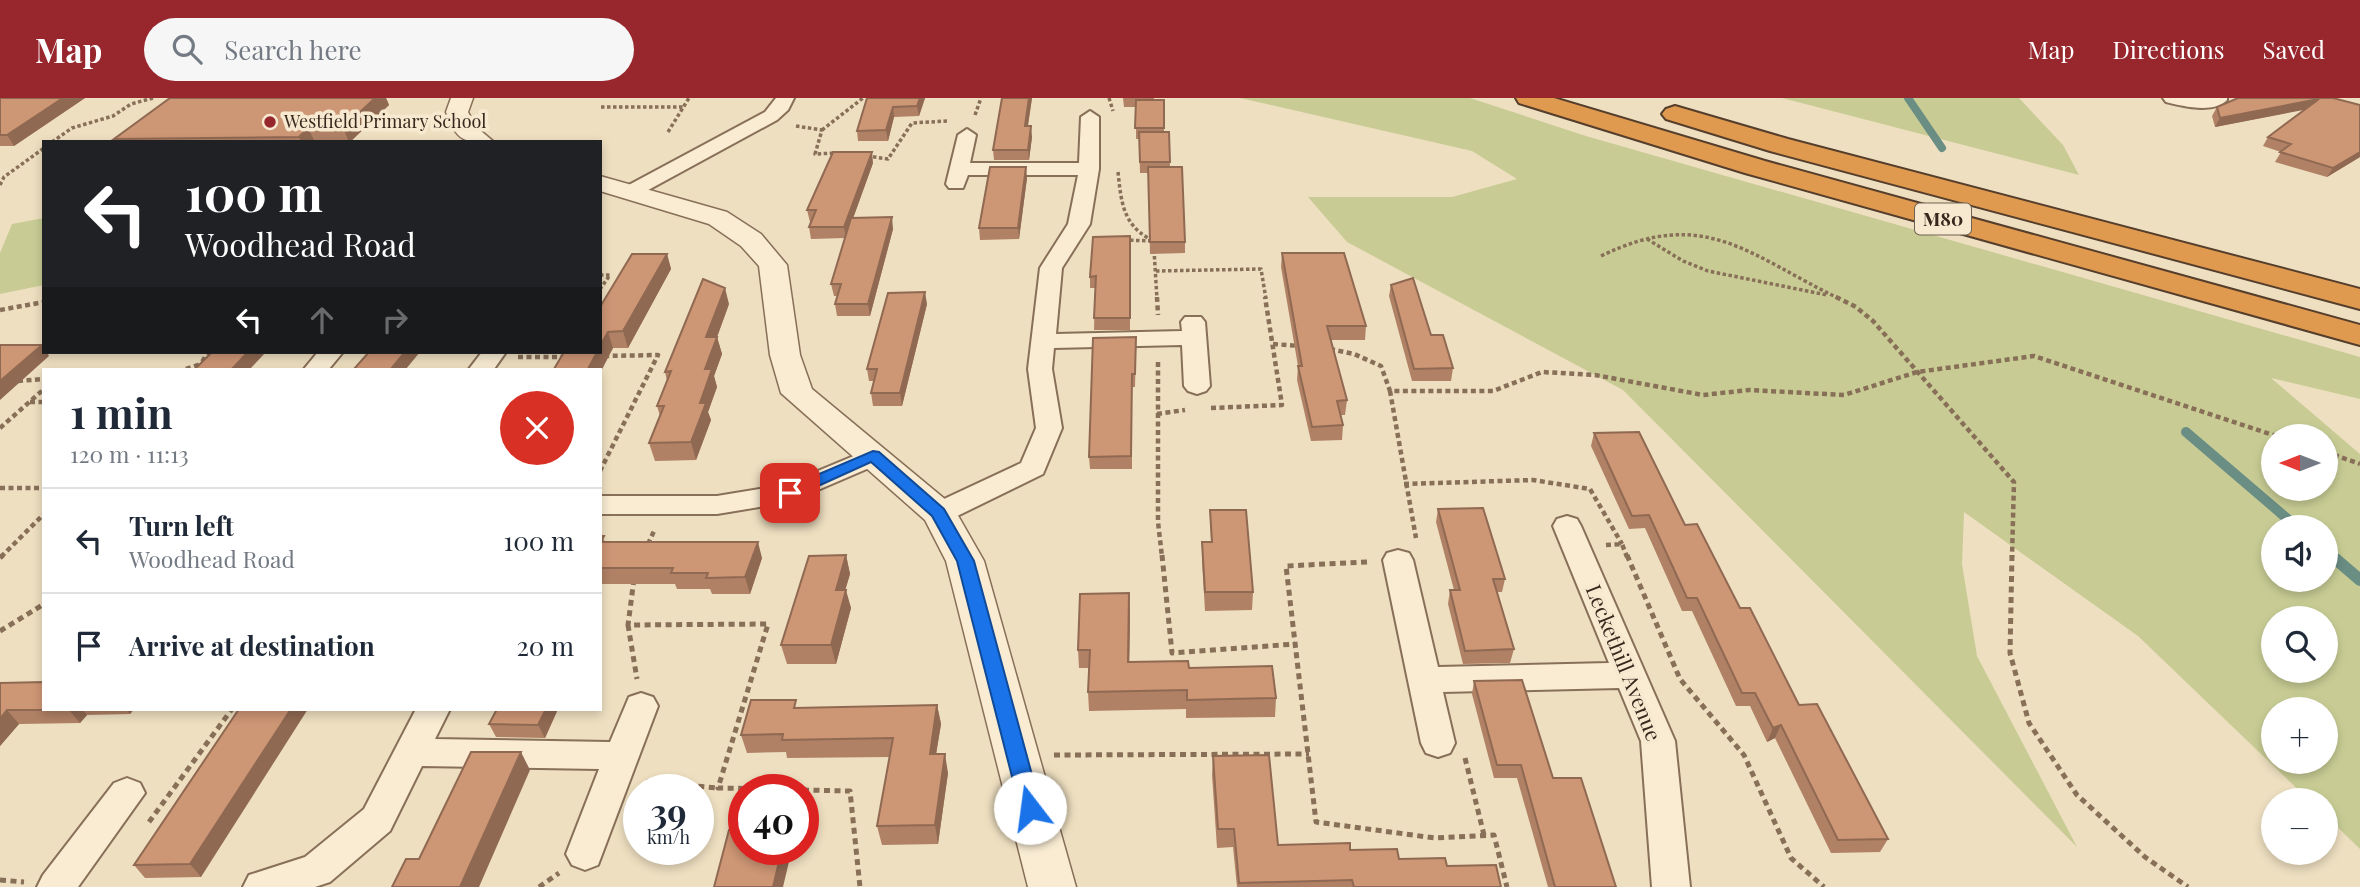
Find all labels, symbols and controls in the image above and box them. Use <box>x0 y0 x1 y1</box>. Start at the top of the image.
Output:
search box <box>144 18 634 81</box>
text: Map <box>35 27 102 71</box>
icon: search <box>168 30 206 68</box>
text: Search here <box>224 32 362 67</box>
text: Map <box>2028 33 2074 65</box>
text: Directions <box>2112 33 2225 65</box>
text: Saved <box>2263 33 2325 65</box>
place label: Westfield Primary School <box>283 109 486 133</box>
marker: Westfield Primary School <box>262 114 278 130</box>
text: 100 m <box>185 159 323 224</box>
icon: left <box>70 168 161 259</box>
road number: M80 <box>1915 203 1971 234</box>
text: Woodhead Road <box>185 222 416 265</box>
icon: left <box>230 301 268 339</box>
icon: ahead <box>303 301 341 339</box>
icon: right <box>376 301 414 339</box>
text: 1 min <box>70 384 173 440</box>
button: close <box>500 391 574 465</box>
north arrow <box>2261 424 2338 500</box>
map controls <box>2261 424 2338 865</box>
text: 120 m · 11:13 <box>70 438 189 469</box>
pin <box>760 463 820 523</box>
icon: arrive <box>771 474 809 512</box>
text: Turn left <box>129 508 234 543</box>
button: sound <box>2261 515 2338 592</box>
icon: left <box>70 522 108 560</box>
text: 100 m <box>504 523 574 558</box>
text: Woodhead Road <box>129 543 295 574</box>
street label: Leckethill Avenue <box>1581 580 1669 745</box>
button: search <box>2261 606 2338 683</box>
icon: arrive <box>70 627 108 665</box>
text: Arrive at destination <box>129 628 375 663</box>
text: 20 m <box>516 628 574 663</box>
button: + <box>2261 697 2338 774</box>
position arrow <box>993 771 1067 845</box>
speed limit sign: 40 <box>728 774 819 865</box>
text: 39 <box>650 787 687 834</box>
button: − <box>2261 788 2338 865</box>
text: km/h <box>647 825 690 849</box>

